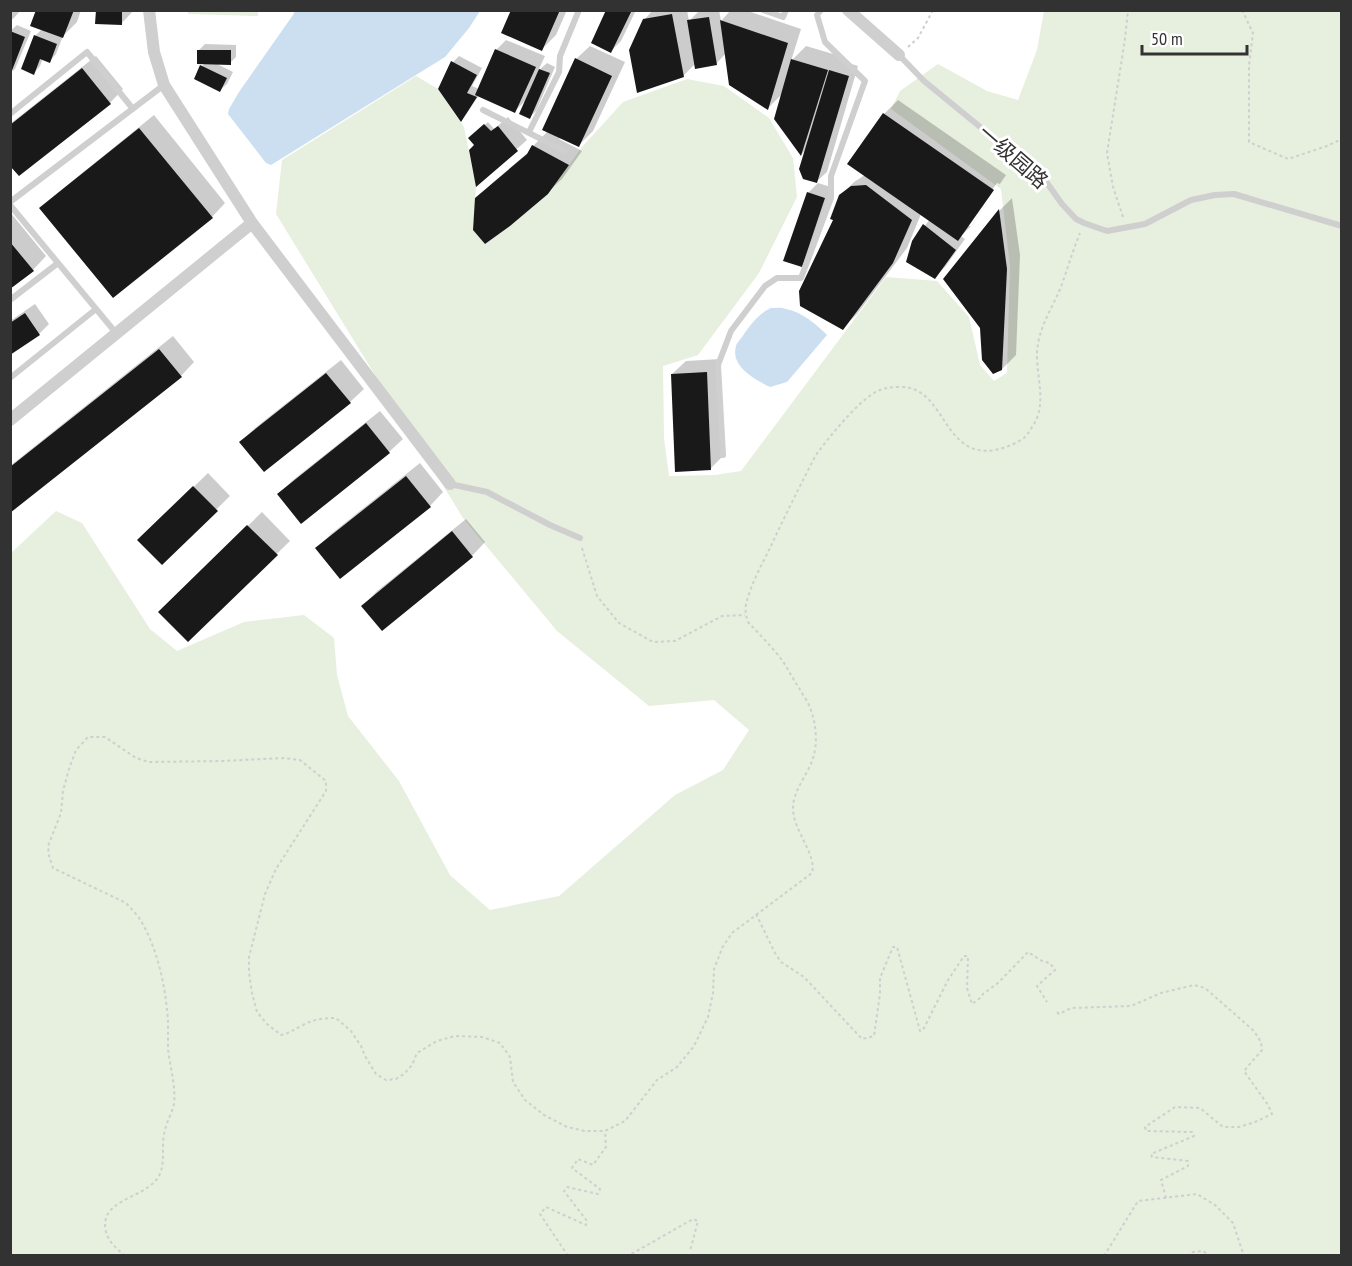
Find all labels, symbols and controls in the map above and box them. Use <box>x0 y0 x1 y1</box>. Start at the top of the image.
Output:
scale bar <box>1142 18 1247 56</box>
text: 50 m <box>1151 27 1183 50</box>
street label: 一级园路 <box>973 119 1054 194</box>

